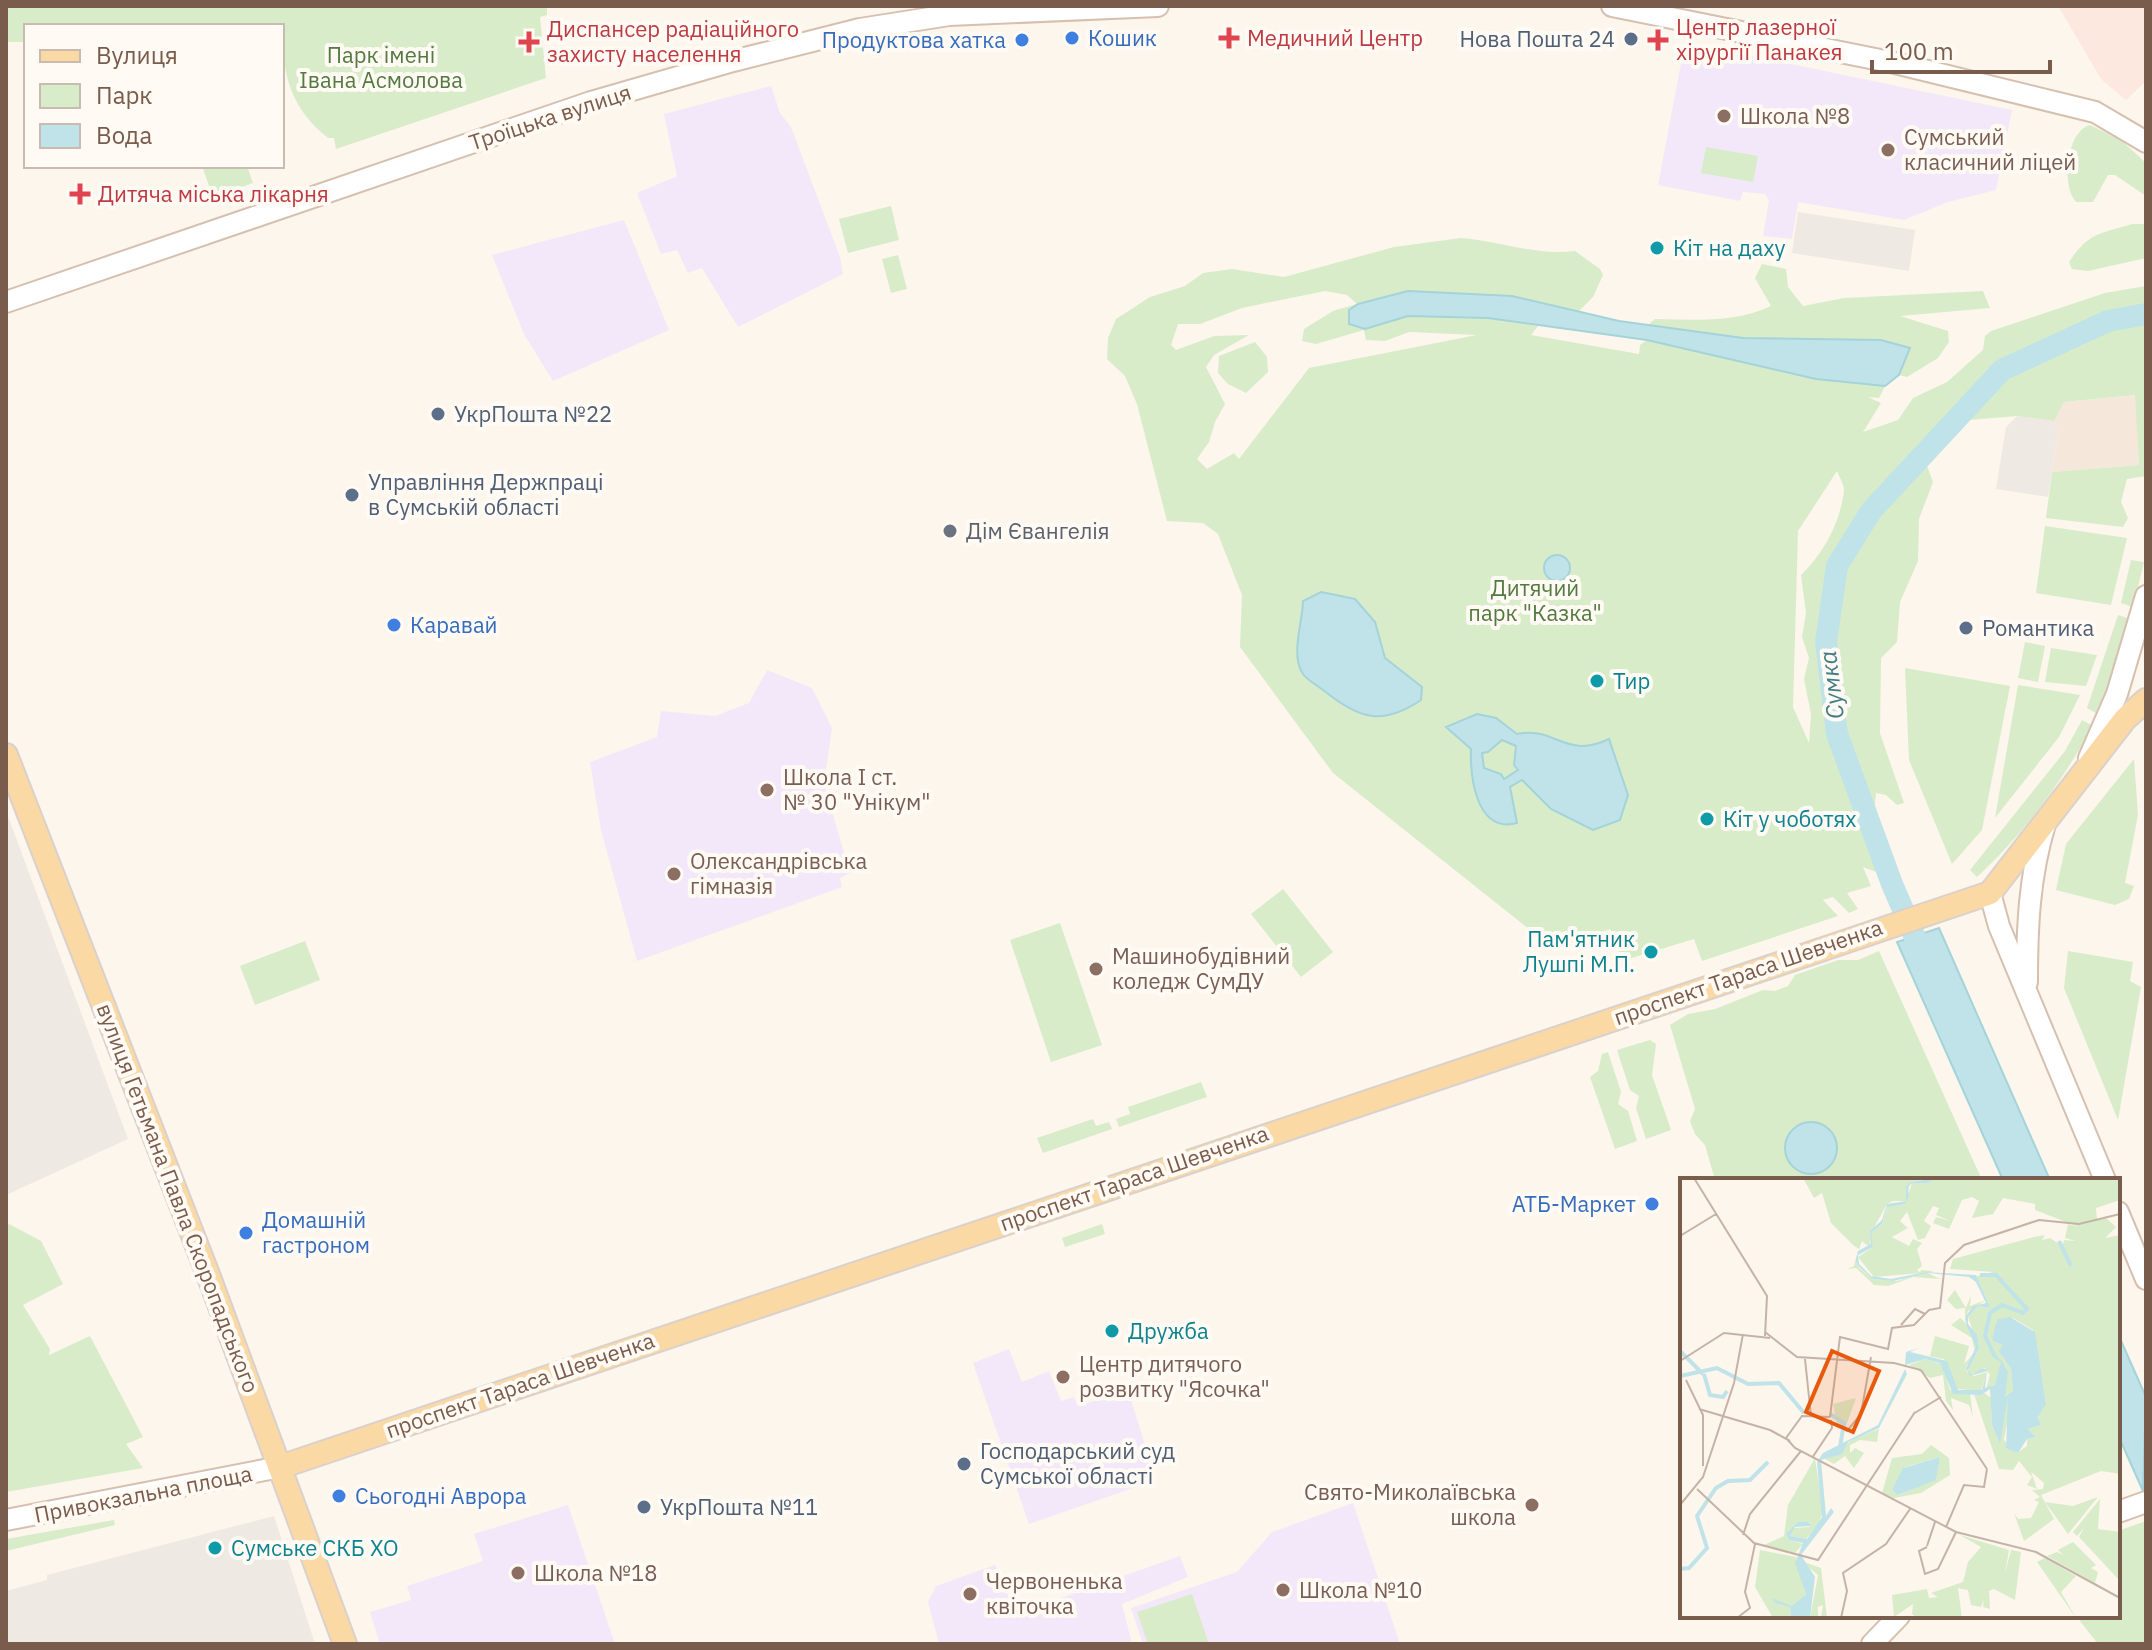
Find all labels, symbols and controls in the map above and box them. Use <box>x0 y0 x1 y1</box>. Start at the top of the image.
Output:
place label: Центр лазерної хірургії Панакея <box>1676 12 1842 66</box>
place label: Диспансер радіаційного захисту населення <box>547 14 799 68</box>
place label: Кошик <box>1088 23 1157 52</box>
place label: Медичний Центр <box>1247 23 1423 52</box>
legend <box>24 24 284 168</box>
place label: Нова Пошта 24 <box>1459 24 1615 53</box>
scale bar <box>1872 24 2050 74</box>
place label: Продуктова хатка <box>822 25 1006 54</box>
marker: Медичний Центр <box>1218 27 1240 49</box>
marker: Кошик <box>1063 29 1081 47</box>
marker: Центр лазерної хірургії Панакея <box>1647 29 1669 51</box>
marker: Нова Пошта 24 <box>1622 30 1640 48</box>
marker: Диспансер радіаційного захисту населення <box>518 31 540 53</box>
marker: Продуктова хатка <box>1013 31 1031 49</box>
text: 100 m <box>1884 35 1954 67</box>
text: Вулиця <box>96 39 178 71</box>
park label: Парк імені Івана Асмолова <box>299 40 463 94</box>
street label: Троїцька вулиця <box>465 77 635 156</box>
text: Парк <box>96 79 153 111</box>
place label: Школа №8 <box>1740 101 1850 130</box>
marker: Школа №8 <box>1715 107 1733 125</box>
text: Вода <box>96 119 152 151</box>
place label: Сумський класичний ліцей <box>1904 122 2076 176</box>
marker: Сумський класичний ліцей <box>1879 141 1897 159</box>
place label: Дитяча міська лікарня <box>98 179 329 208</box>
marker: Дитяча міська лікарня <box>69 183 91 205</box>
place label: Кіт на даху <box>1673 233 1785 262</box>
marker: Кіт на даху <box>1648 239 1666 257</box>
place label: УкрПошта №22 <box>454 399 612 428</box>
marker: УкрПошта №22 <box>429 405 447 423</box>
place label: Управління Держпраці в Сумській області <box>368 467 604 521</box>
marker: Управління Держпраці в Сумській області <box>343 486 361 504</box>
place label: Дім Євангелія <box>966 516 1110 545</box>
marker: Дім Євангелія <box>941 522 959 540</box>
park label: Дитячий парк "Казка" <box>1468 573 1602 627</box>
place label: Каравай <box>410 610 498 639</box>
place label: Романтика <box>1982 613 2094 642</box>
marker: Каравай <box>385 616 403 634</box>
marker: Романтика <box>1957 619 1975 637</box>
water label: Сумка <box>1811 649 1851 721</box>
place label: Тир <box>1613 666 1650 695</box>
marker: Тир <box>1588 672 1606 690</box>
place label: Школа І ст. № 30 "Унікум" <box>783 762 931 816</box>
marker: Школа І ст. № 30 "Унікум" <box>758 781 776 799</box>
place label: Кіт у чоботях <box>1723 804 1856 833</box>
marker: Кіт у чоботях <box>1698 810 1716 828</box>
place label: Олександрівська гімназія <box>690 846 867 900</box>
marker: Олександрівська гімназія <box>665 865 683 883</box>
street label: проспект Тараса Шевченка <box>1610 912 1886 1031</box>
place label: Пам'ятник Лушпі М.П. <box>1523 924 1635 978</box>
place label: Машинобудівний коледж СумДУ <box>1112 941 1290 995</box>
marker: Пам'ятник Лушпі М.П. <box>1642 943 1660 961</box>
marker: Машинобудівний коледж СумДУ <box>1087 960 1105 978</box>
street label: вулиця Гетьмана Павла Скоропадського <box>91 999 266 1397</box>
street label: проспект Тараса Шевченка <box>996 1118 1272 1237</box>
inset map <box>1680 1178 2120 1618</box>
place label: АТБ-Маркет <box>1512 1189 1636 1218</box>
marker: АТБ-Маркет <box>1643 1195 1661 1213</box>
place label: Домашній гастроном <box>262 1205 370 1259</box>
marker: Домашній гастроном <box>237 1224 255 1242</box>
place label: Дружба <box>1128 1316 1209 1345</box>
marker: Дружба <box>1103 1322 1121 1340</box>
street label: проспект Тараса Шевченка <box>382 1325 658 1444</box>
place label: Центр дитячого розвитку "Ясочка" <box>1079 1349 1270 1403</box>
marker: Центр дитячого розвитку "Ясочка" <box>1054 1368 1072 1386</box>
place label: Господарський суд Сумської області <box>980 1436 1175 1490</box>
marker: Господарський суд Сумської області <box>955 1455 973 1473</box>
street label: Привокзальна площа <box>32 1458 255 1529</box>
place label: Свято-Миколаївська школа <box>1304 1477 1516 1531</box>
place label: Сьогодні Аврора <box>355 1481 527 1510</box>
marker: Сьогодні Аврора <box>330 1487 348 1505</box>
place label: УкрПошта №11 <box>660 1492 818 1521</box>
marker: Свято-Миколаївська школа <box>1523 1496 1541 1514</box>
marker: УкрПошта №11 <box>635 1498 653 1516</box>
place label: Сумське СКБ ХО <box>231 1533 399 1562</box>
marker: Сумське СКБ ХО <box>206 1539 224 1557</box>
place label: Школа №18 <box>534 1558 657 1587</box>
marker: Школа №18 <box>509 1564 527 1582</box>
place label: Червоненька квіточка <box>986 1566 1123 1620</box>
place label: Школа №10 <box>1299 1575 1422 1604</box>
marker: Школа №10 <box>1274 1581 1292 1599</box>
marker: Червоненька квіточка <box>961 1585 979 1603</box>

